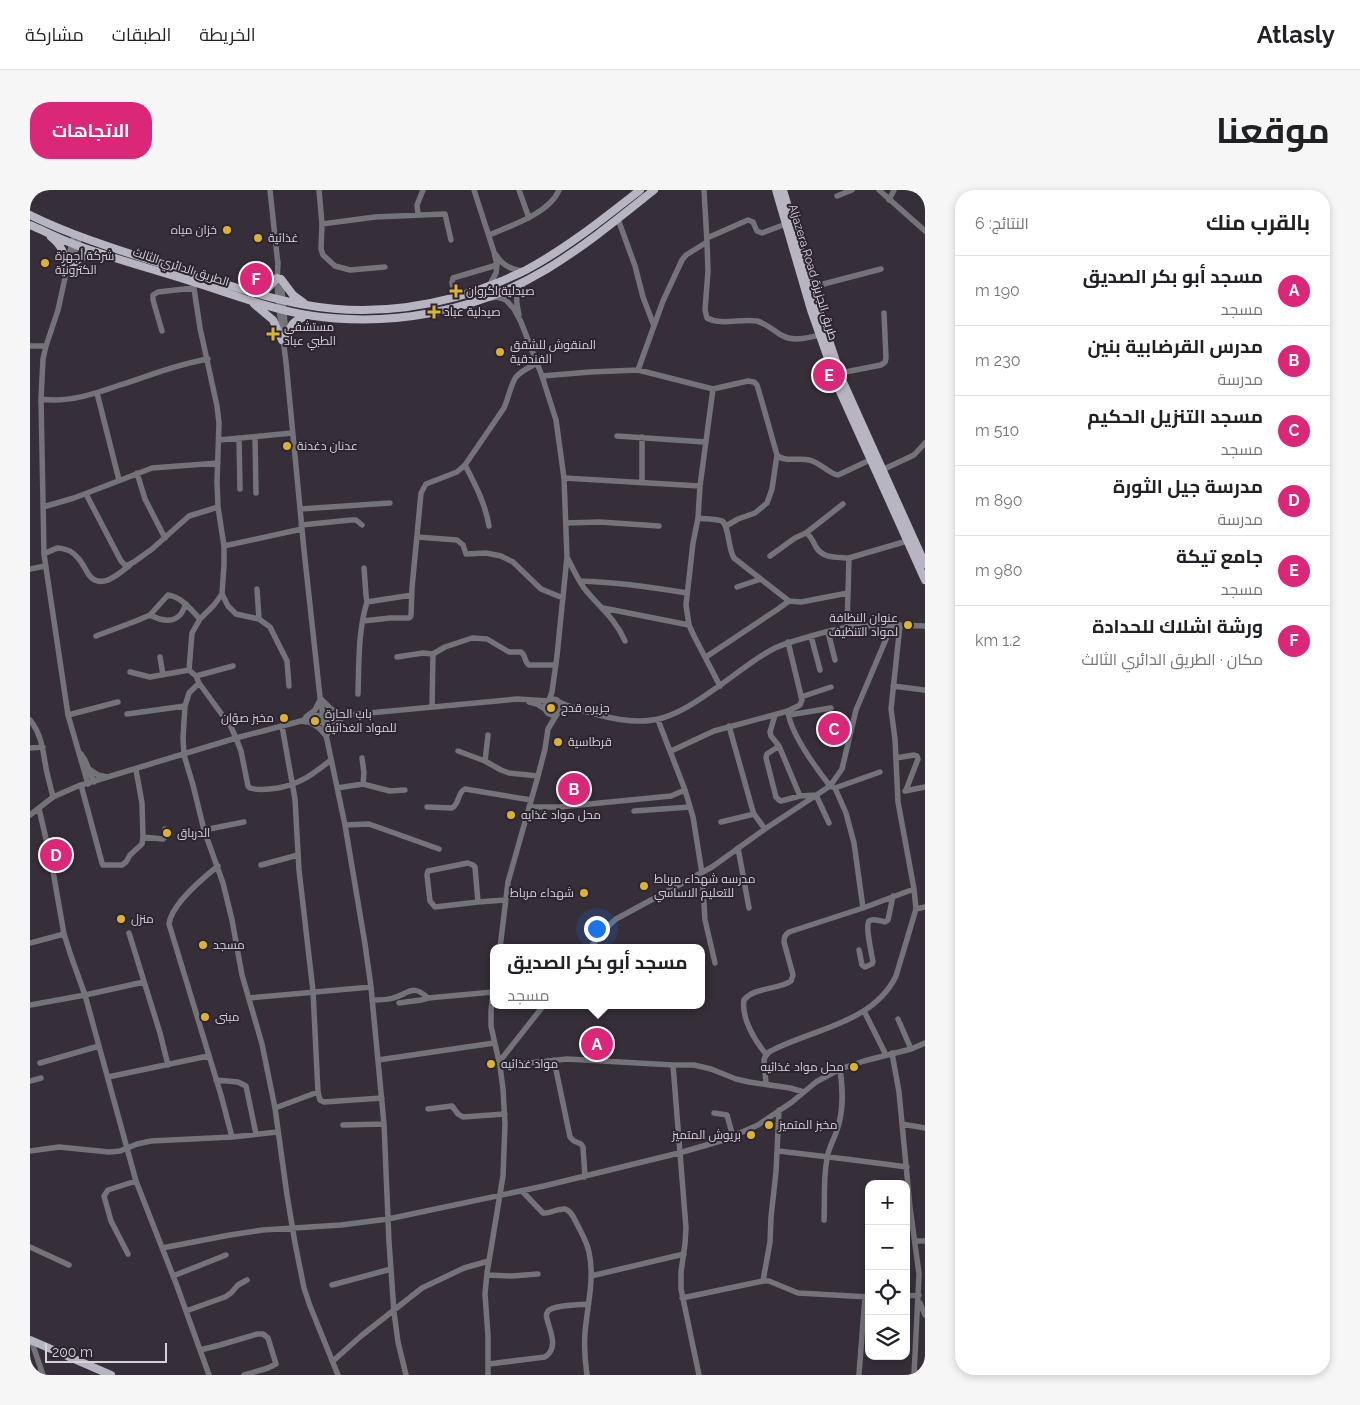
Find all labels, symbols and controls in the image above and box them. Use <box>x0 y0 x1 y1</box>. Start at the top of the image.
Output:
text: Atlasly <box>1257 20 1335 49</box>
text: مشاركة <box>25 24 84 45</box>
text: الطبقات <box>112 24 171 45</box>
text: الخريطة <box>199 24 256 45</box>
button: الاتجاهات <box>30 102 152 159</box>
text: موقعنا <box>1216 110 1330 151</box>
street label: Aljazera Road طريق الجزيزة <box>786 202 840 342</box>
text: بالقرب منك <box>1206 210 1310 235</box>
text: النتائج: 6 <box>975 214 1029 233</box>
place label: خزان مياه <box>171 223 217 237</box>
marker: خزان مياه <box>221 224 233 236</box>
place label: غذائية <box>268 231 298 245</box>
marker: غذائية <box>252 232 264 244</box>
street label: الطريق الدائري الثالث <box>130 245 231 292</box>
place label: شركة أجهزة الكترونية <box>55 248 114 277</box>
marker: شركة أجهزة الكترونية <box>39 257 51 269</box>
pin: F <box>240 260 272 298</box>
text: مسجد أبو بكر الصديق <box>1083 265 1263 287</box>
text: 190 m <box>975 281 1020 300</box>
text: A <box>1289 281 1299 300</box>
place label: صيدلية اكروان <box>466 284 535 298</box>
marker: صيدلية اكروان <box>450 285 462 297</box>
text: مسجد <box>1221 300 1263 319</box>
place label: صيدلية عباد <box>444 305 501 319</box>
marker: صيدلية عباد <box>428 306 440 318</box>
place label: مستشفى الطبي عباد <box>284 320 336 351</box>
marker: مستشفى الطبي عباد <box>266 327 280 341</box>
text: مدرس القرضابية بنين <box>1087 335 1263 357</box>
place label: المنقوش للشقق الفندقية <box>510 338 596 366</box>
marker: المنقوش للشقق الفندقية <box>494 346 506 358</box>
text: 230 m <box>975 351 1021 370</box>
text: B <box>1289 351 1299 370</box>
pin: E <box>813 356 845 394</box>
text: مدرسة <box>1217 370 1263 389</box>
text: مسجد التنزيل الحكيم <box>1087 405 1263 427</box>
text: 510 m <box>975 421 1019 440</box>
text: C <box>1289 421 1300 440</box>
place label: عدنان دغدنة <box>297 439 358 453</box>
marker: عدنان دغدنة <box>281 440 293 452</box>
text: مسجد <box>1221 440 1263 459</box>
text: مدرسة جيل الثورة <box>1113 475 1263 497</box>
text: 890 m <box>975 491 1022 510</box>
text: D <box>1288 491 1300 510</box>
text: مدرسة <box>1217 510 1263 529</box>
text: جامع تيكة <box>1176 545 1263 567</box>
text: 980 m <box>975 561 1022 580</box>
text: E <box>1289 561 1299 580</box>
text: مسجد <box>1221 580 1263 599</box>
place label: عنوان النظافة لمواد التنظيف <box>829 611 898 639</box>
text: ورشة اشلاك للحدادة <box>1092 615 1263 637</box>
marker: عنوان النظافة لمواد التنظيف <box>902 619 914 631</box>
text: 1.2 km <box>975 631 1021 650</box>
text: F <box>1289 631 1299 650</box>
text: مكان · الطريق الدائري الثالث <box>1082 650 1263 669</box>
place label: جزيره قدح <box>561 701 610 716</box>
marker: جزيره قدح <box>545 702 557 714</box>
place label: باب الحارة للمواد الغذائية <box>325 707 397 735</box>
pin: C <box>818 710 850 748</box>
place label: مخبز صوّان <box>221 711 274 725</box>
marker: مخبز صوّان <box>278 712 290 724</box>
marker: باب الحارة للمواد الغذائية <box>309 715 321 727</box>
place label: قرطاسية <box>568 735 612 749</box>
marker: قرطاسية <box>552 736 564 748</box>
pin: B <box>558 770 590 808</box>
place label: محل مواد غذايه <box>521 808 601 822</box>
marker: محل مواد غذايه <box>505 809 517 821</box>
place label: الدرباق <box>177 826 210 840</box>
marker: الدرباق <box>161 827 173 839</box>
pin: D <box>40 836 72 874</box>
place label: مدرسه شهداء مرباط للتعليم الاساسي <box>654 872 756 903</box>
marker: مدرسه شهداء مرباط للتعليم الاساسي <box>638 880 650 892</box>
place label: شهداء مرباط <box>510 886 574 900</box>
marker: شهداء مرباط <box>578 887 590 899</box>
place label: منزل <box>131 912 154 926</box>
marker: منزل <box>115 913 127 925</box>
your location <box>584 916 610 942</box>
place label: مسجد <box>213 938 245 952</box>
marker: مسجد <box>197 939 209 951</box>
popup <box>490 944 705 1009</box>
text: مسجد أبو بكر الصديق <box>507 951 688 973</box>
text: مسجد <box>507 986 550 1005</box>
place label: مبنى <box>215 1010 240 1024</box>
marker: مبنى <box>199 1011 211 1023</box>
pin: A <box>581 1025 613 1063</box>
place label: مواد غذائيه <box>501 1057 558 1071</box>
marker: مواد غذائيه <box>485 1058 497 1070</box>
place label: محل مواد غذائيه <box>760 1060 844 1074</box>
marker: محل مواد غذائيه <box>848 1061 860 1073</box>
place label: مخبز المتميز <box>778 1118 838 1132</box>
marker: مخبز المتميز <box>763 1119 775 1131</box>
place label: بريوش المتميز <box>671 1128 741 1142</box>
marker: بريوش المتميز <box>745 1129 757 1141</box>
map controls <box>865 1180 910 1360</box>
button: + <box>865 1180 910 1225</box>
button: − <box>865 1225 910 1270</box>
button: locate <box>865 1270 910 1315</box>
button: layers <box>865 1315 910 1360</box>
scale bar <box>45 1340 168 1363</box>
text: 200 m <box>52 1344 93 1360</box>

